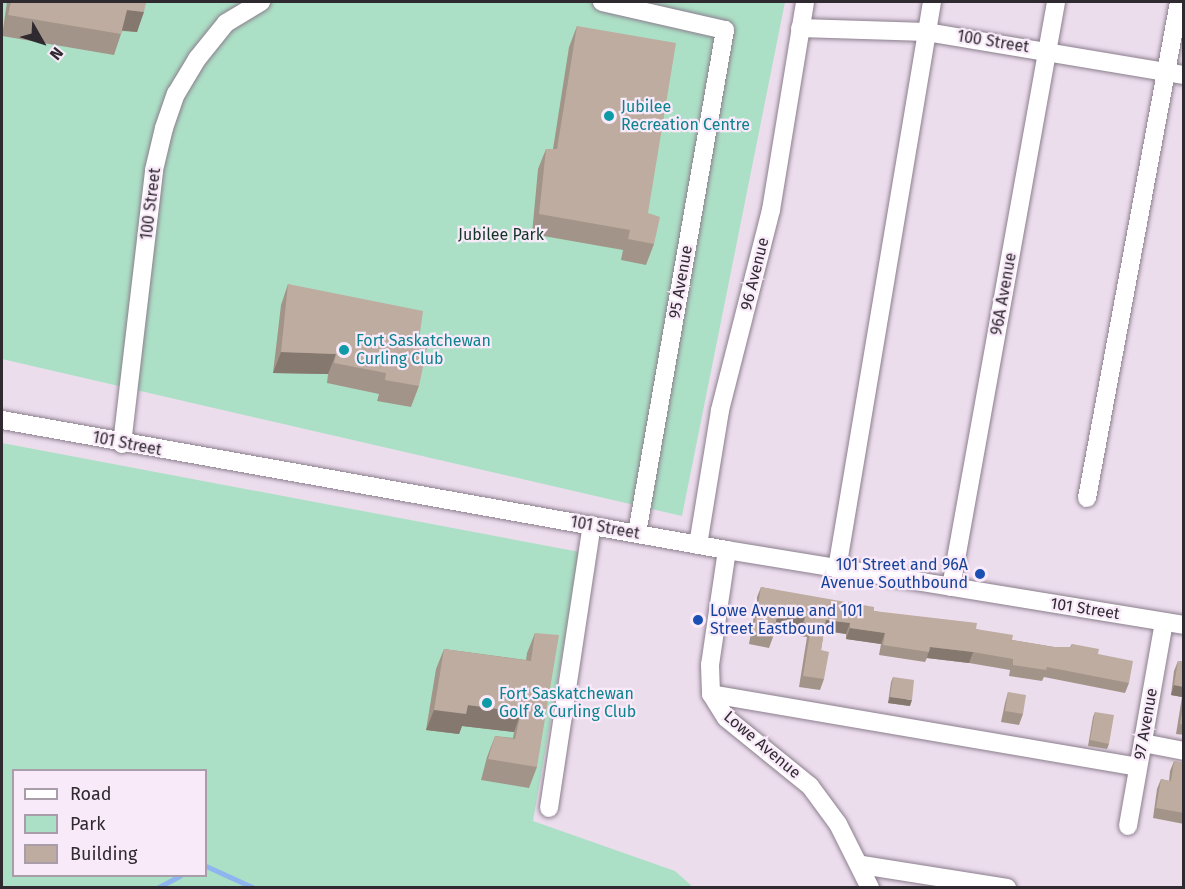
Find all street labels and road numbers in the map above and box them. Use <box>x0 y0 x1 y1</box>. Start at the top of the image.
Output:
street label: 100 Street <box>956 27 1030 57</box>
street label: 100 Street <box>137 167 165 241</box>
street label: 96 Avenue <box>737 236 773 312</box>
street label: 95 Avenue <box>665 244 697 320</box>
street label: 96A Avenue <box>987 251 1021 337</box>
street label: 101 Street <box>91 428 163 460</box>
street label: 101 Street <box>569 512 641 544</box>
street label: 101 Street <box>1049 594 1121 624</box>
street label: 97 Avenue <box>1130 687 1162 761</box>
street label: Lowe Avenue <box>720 707 804 783</box>

